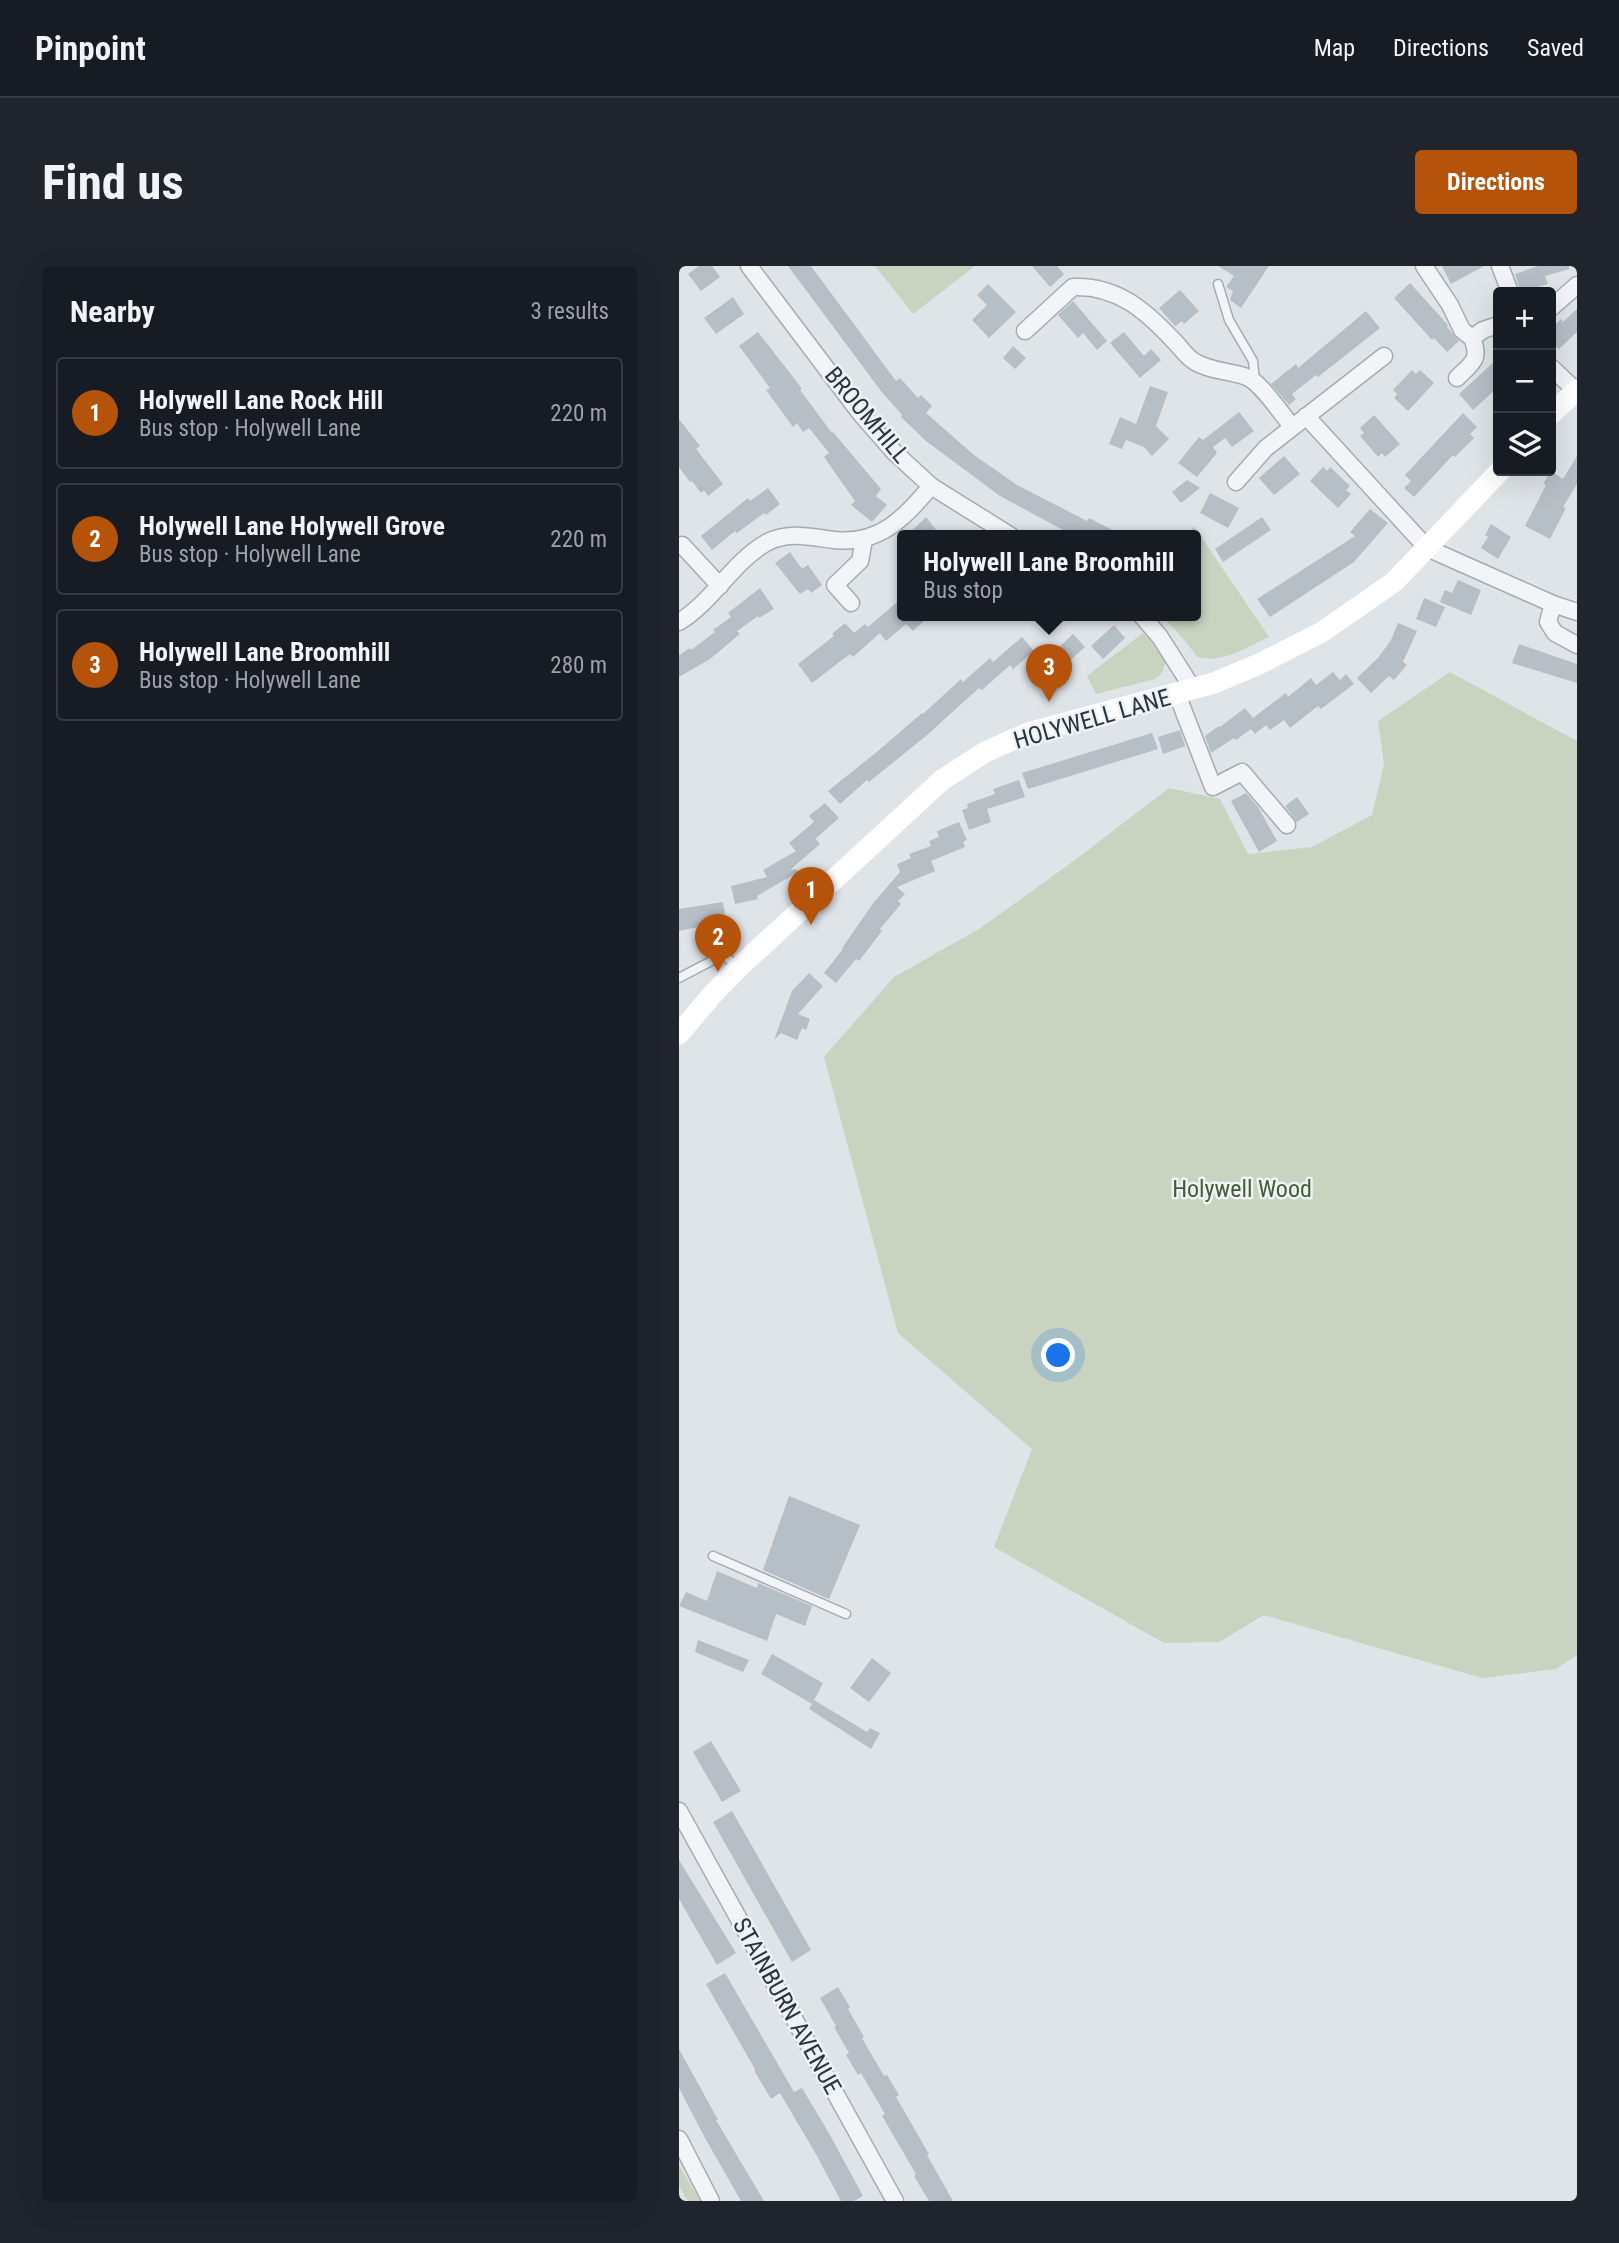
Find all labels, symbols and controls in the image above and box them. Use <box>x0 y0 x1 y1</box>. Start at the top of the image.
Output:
text: Pinpoint <box>35 29 146 68</box>
text: Map <box>1314 34 1355 62</box>
text: Directions <box>1393 34 1489 62</box>
text: Saved <box>1527 34 1584 62</box>
button: Directions <box>1415 150 1577 214</box>
text: Find us <box>42 154 184 211</box>
map controls <box>1493 287 1556 476</box>
button: + <box>1493 287 1556 350</box>
text: Nearby <box>70 294 155 329</box>
text: 3 results <box>531 298 609 325</box>
button: − <box>1493 350 1556 413</box>
street label: BROOMHILL <box>819 361 915 469</box>
text: Holywell Lane Rock Hill <box>139 385 383 415</box>
text: 1 <box>89 400 101 427</box>
text: 220 m <box>550 400 607 427</box>
button: layers <box>1493 413 1556 476</box>
text: Bus stop · Holywell Lane <box>139 415 361 442</box>
text: Holywell Lane Holywell Grove <box>139 511 445 541</box>
text: 2 <box>89 526 101 553</box>
text: 220 m <box>550 526 607 553</box>
popup <box>897 530 1201 621</box>
text: Bus stop · Holywell Lane <box>139 541 361 568</box>
text: Holywell Lane Broomhill <box>923 547 1175 577</box>
text: Bus stop <box>923 577 1003 604</box>
text: Holywell Lane Broomhill <box>139 637 390 667</box>
pin: 3 <box>1026 644 1072 702</box>
text: 3 <box>89 652 101 679</box>
text: 280 m <box>550 652 607 679</box>
text: Bus stop · Holywell Lane <box>139 667 361 694</box>
street label: HOLYWELL LANE <box>1010 683 1174 755</box>
pin: 1 <box>788 867 834 925</box>
pin: 2 <box>695 914 741 972</box>
park label: Holywell Wood <box>1172 1175 1312 1203</box>
your location <box>1041 1338 1075 1372</box>
street label: STAINBURN AVENUE <box>727 1913 847 2099</box>

